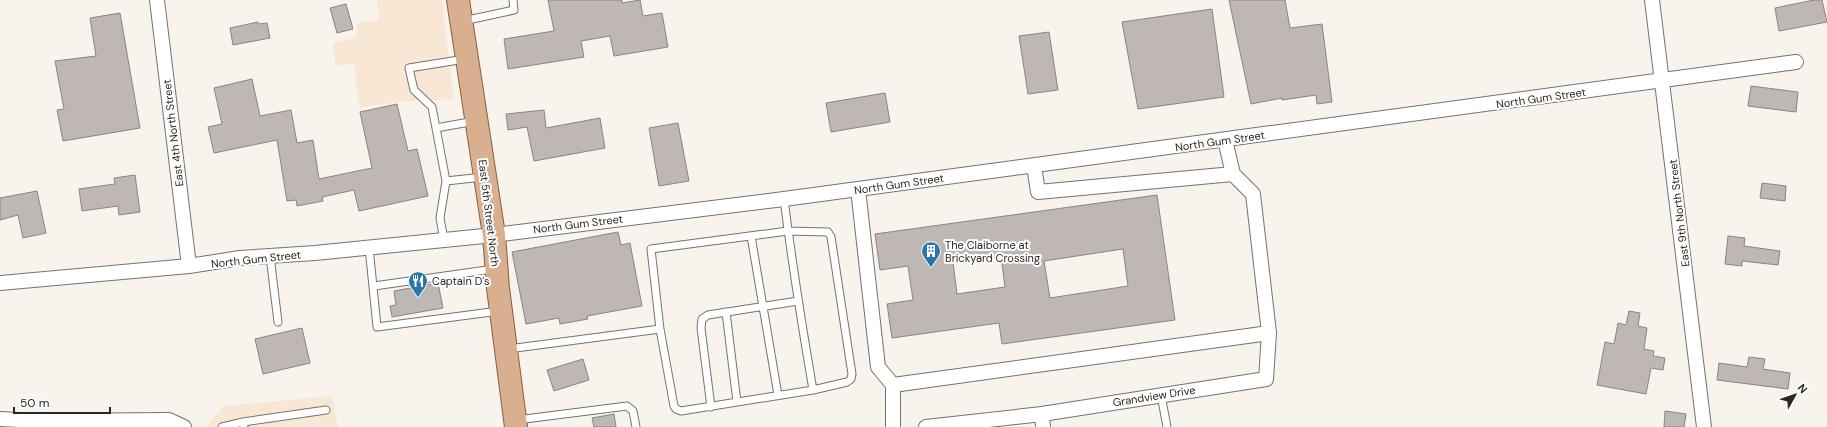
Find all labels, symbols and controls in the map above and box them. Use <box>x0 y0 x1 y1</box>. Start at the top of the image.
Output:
street label: East 4th North Street <box>159 79 187 187</box>
street label: North Gum Street <box>1495 85 1587 111</box>
street label: North Gum Street <box>1174 128 1266 154</box>
street label: East 9th North Street <box>1665 158 1693 268</box>
street label: East 5th Street North <box>475 159 503 267</box>
street label: North Gum Street <box>853 171 945 197</box>
street label: North Gum Street <box>532 212 624 236</box>
place label: The Claiborne at Brickyard Crossing <box>945 238 1040 265</box>
building icon: The Claiborne at Brickyard Crossing <box>920 240 942 268</box>
street label: North Gum Street <box>210 247 302 271</box>
restaurant icon: Captain D's <box>407 270 429 298</box>
place label: Captain D's <box>432 274 490 288</box>
north arrow <box>1775 375 1815 415</box>
text: N <box>1795 381 1811 396</box>
street label: Grandview Drive <box>1112 383 1196 409</box>
scale bar <box>14 389 110 415</box>
text: 50 m <box>20 395 49 411</box>

